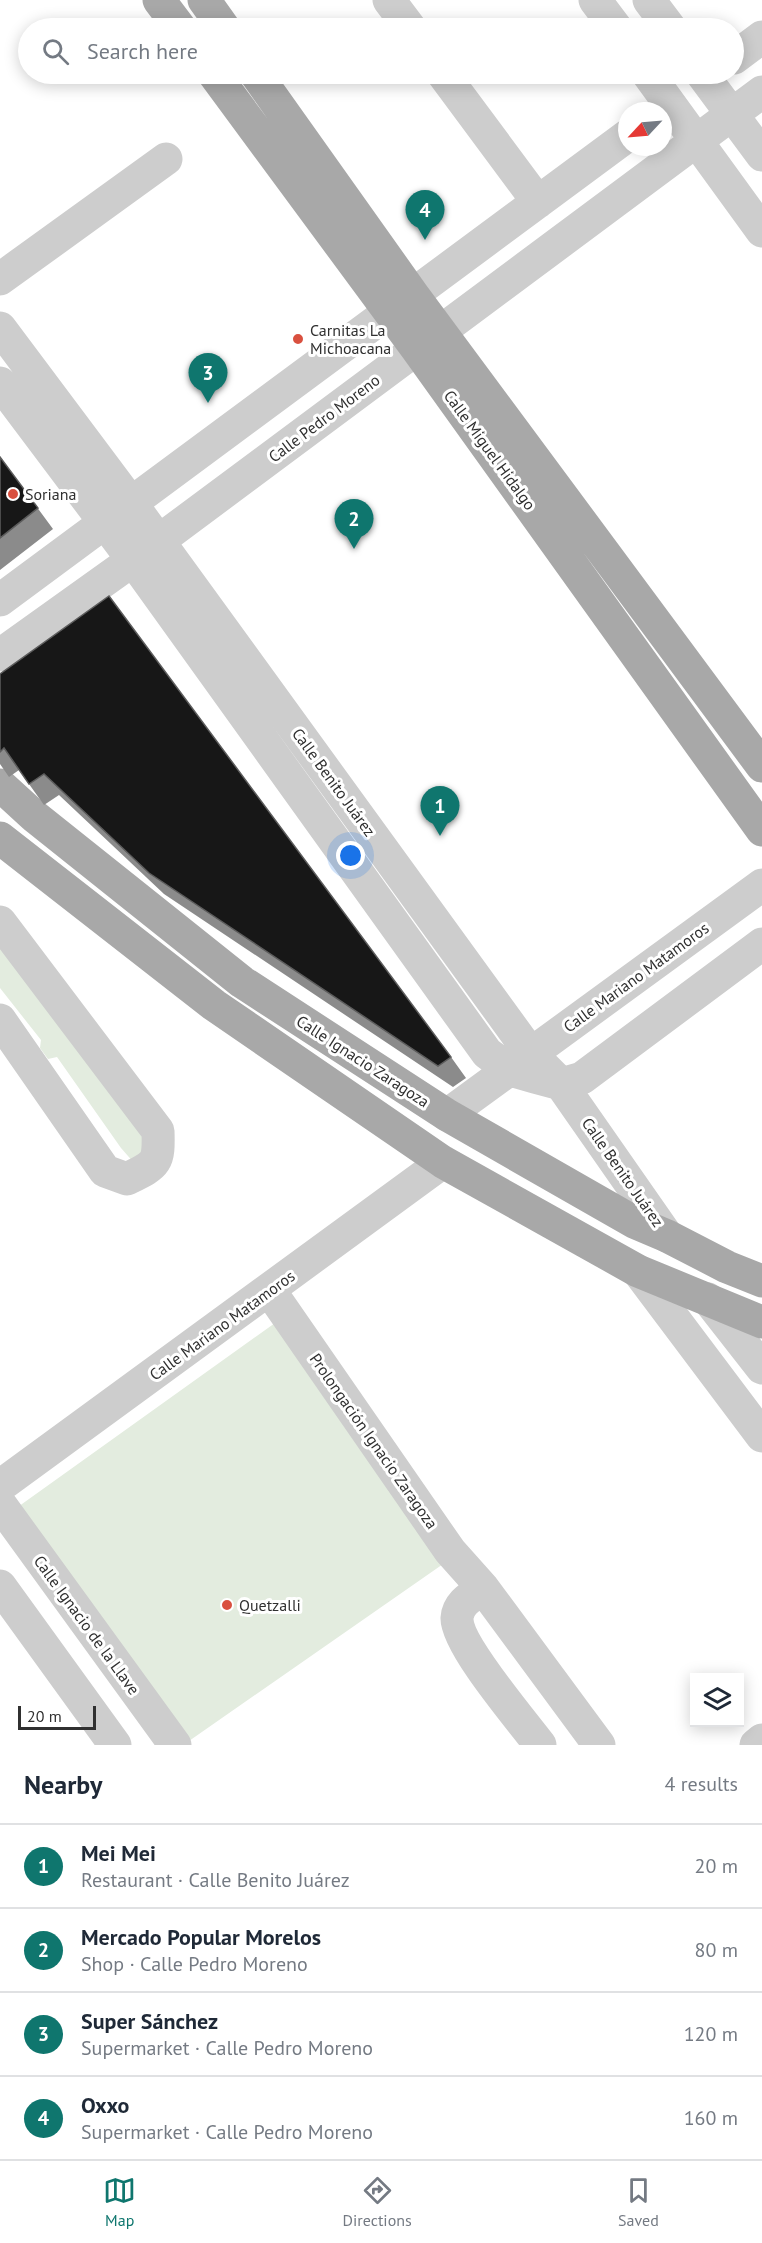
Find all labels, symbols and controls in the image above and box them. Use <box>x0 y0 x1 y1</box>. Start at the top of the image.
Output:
search box <box>18 18 744 84</box>
icon: search <box>39 35 72 68</box>
text: Search here <box>87 37 198 65</box>
north arrow <box>618 102 672 156</box>
pin: 4 <box>406 190 444 240</box>
place label: Carnitas La Michoacana <box>310 320 391 358</box>
marker: Carnitas La Michoacana <box>291 332 305 346</box>
pin: 3 <box>188 354 228 403</box>
street label: Calle Pedro Moreno <box>264 370 384 466</box>
street label: Calle Miguel Hidalgo <box>440 386 540 514</box>
place label: Soriana <box>25 484 76 504</box>
marker: Soriana <box>6 487 20 501</box>
pin: 2 <box>334 500 374 549</box>
street label: Calle Benito Juárez <box>288 724 380 840</box>
pin: 1 <box>420 786 460 836</box>
your location <box>336 841 365 870</box>
street label: Calle Mariano Matamoros <box>559 917 713 1036</box>
street label: Calle Ignacio Zaragoza <box>293 1011 433 1111</box>
street label: Calle Benito Juárez <box>578 1113 668 1231</box>
street label: Calle Mariano Matamoros <box>145 1265 299 1384</box>
street label: Prolongación Ignacio Zaragoza <box>306 1349 442 1533</box>
street label: Calle Ignacio de la Llave <box>30 1551 144 1699</box>
place label: Quetzalli <box>239 1595 301 1615</box>
marker: Quetzalli <box>220 1598 234 1612</box>
map controls <box>690 1673 744 1727</box>
button: layers <box>690 1673 744 1727</box>
scale bar <box>18 1703 96 1730</box>
text: 20 m <box>27 1706 62 1726</box>
text: Nearby <box>24 1768 102 1801</box>
text: 4 results <box>665 1771 738 1797</box>
text: Mei Mei <box>81 1839 156 1867</box>
text: 1 <box>38 1853 49 1879</box>
text: 20 m <box>695 1853 738 1879</box>
text: Restaurant · Calle Benito Juárez <box>81 1867 350 1893</box>
text: Mercado Popular Morelos <box>81 1923 321 1951</box>
text: 2 <box>38 1937 49 1963</box>
text: 80 m <box>695 1937 738 1963</box>
text: Shop · Calle Pedro Moreno <box>81 1951 308 1977</box>
text: Super Sánchez <box>81 2007 218 2035</box>
text: 3 <box>38 2021 49 2047</box>
text: 120 m <box>684 2021 738 2047</box>
text: Supermarket · Calle Pedro Moreno <box>81 2035 373 2061</box>
text: Oxxo <box>81 2091 129 2119</box>
text: 4 <box>38 2105 49 2131</box>
text: 160 m <box>684 2105 738 2131</box>
text: Supermarket · Calle Pedro Moreno <box>81 2119 373 2145</box>
tab: Map <box>103 2174 136 2230</box>
tab: Directions <box>343 2174 412 2230</box>
tab: Saved <box>618 2174 659 2230</box>

